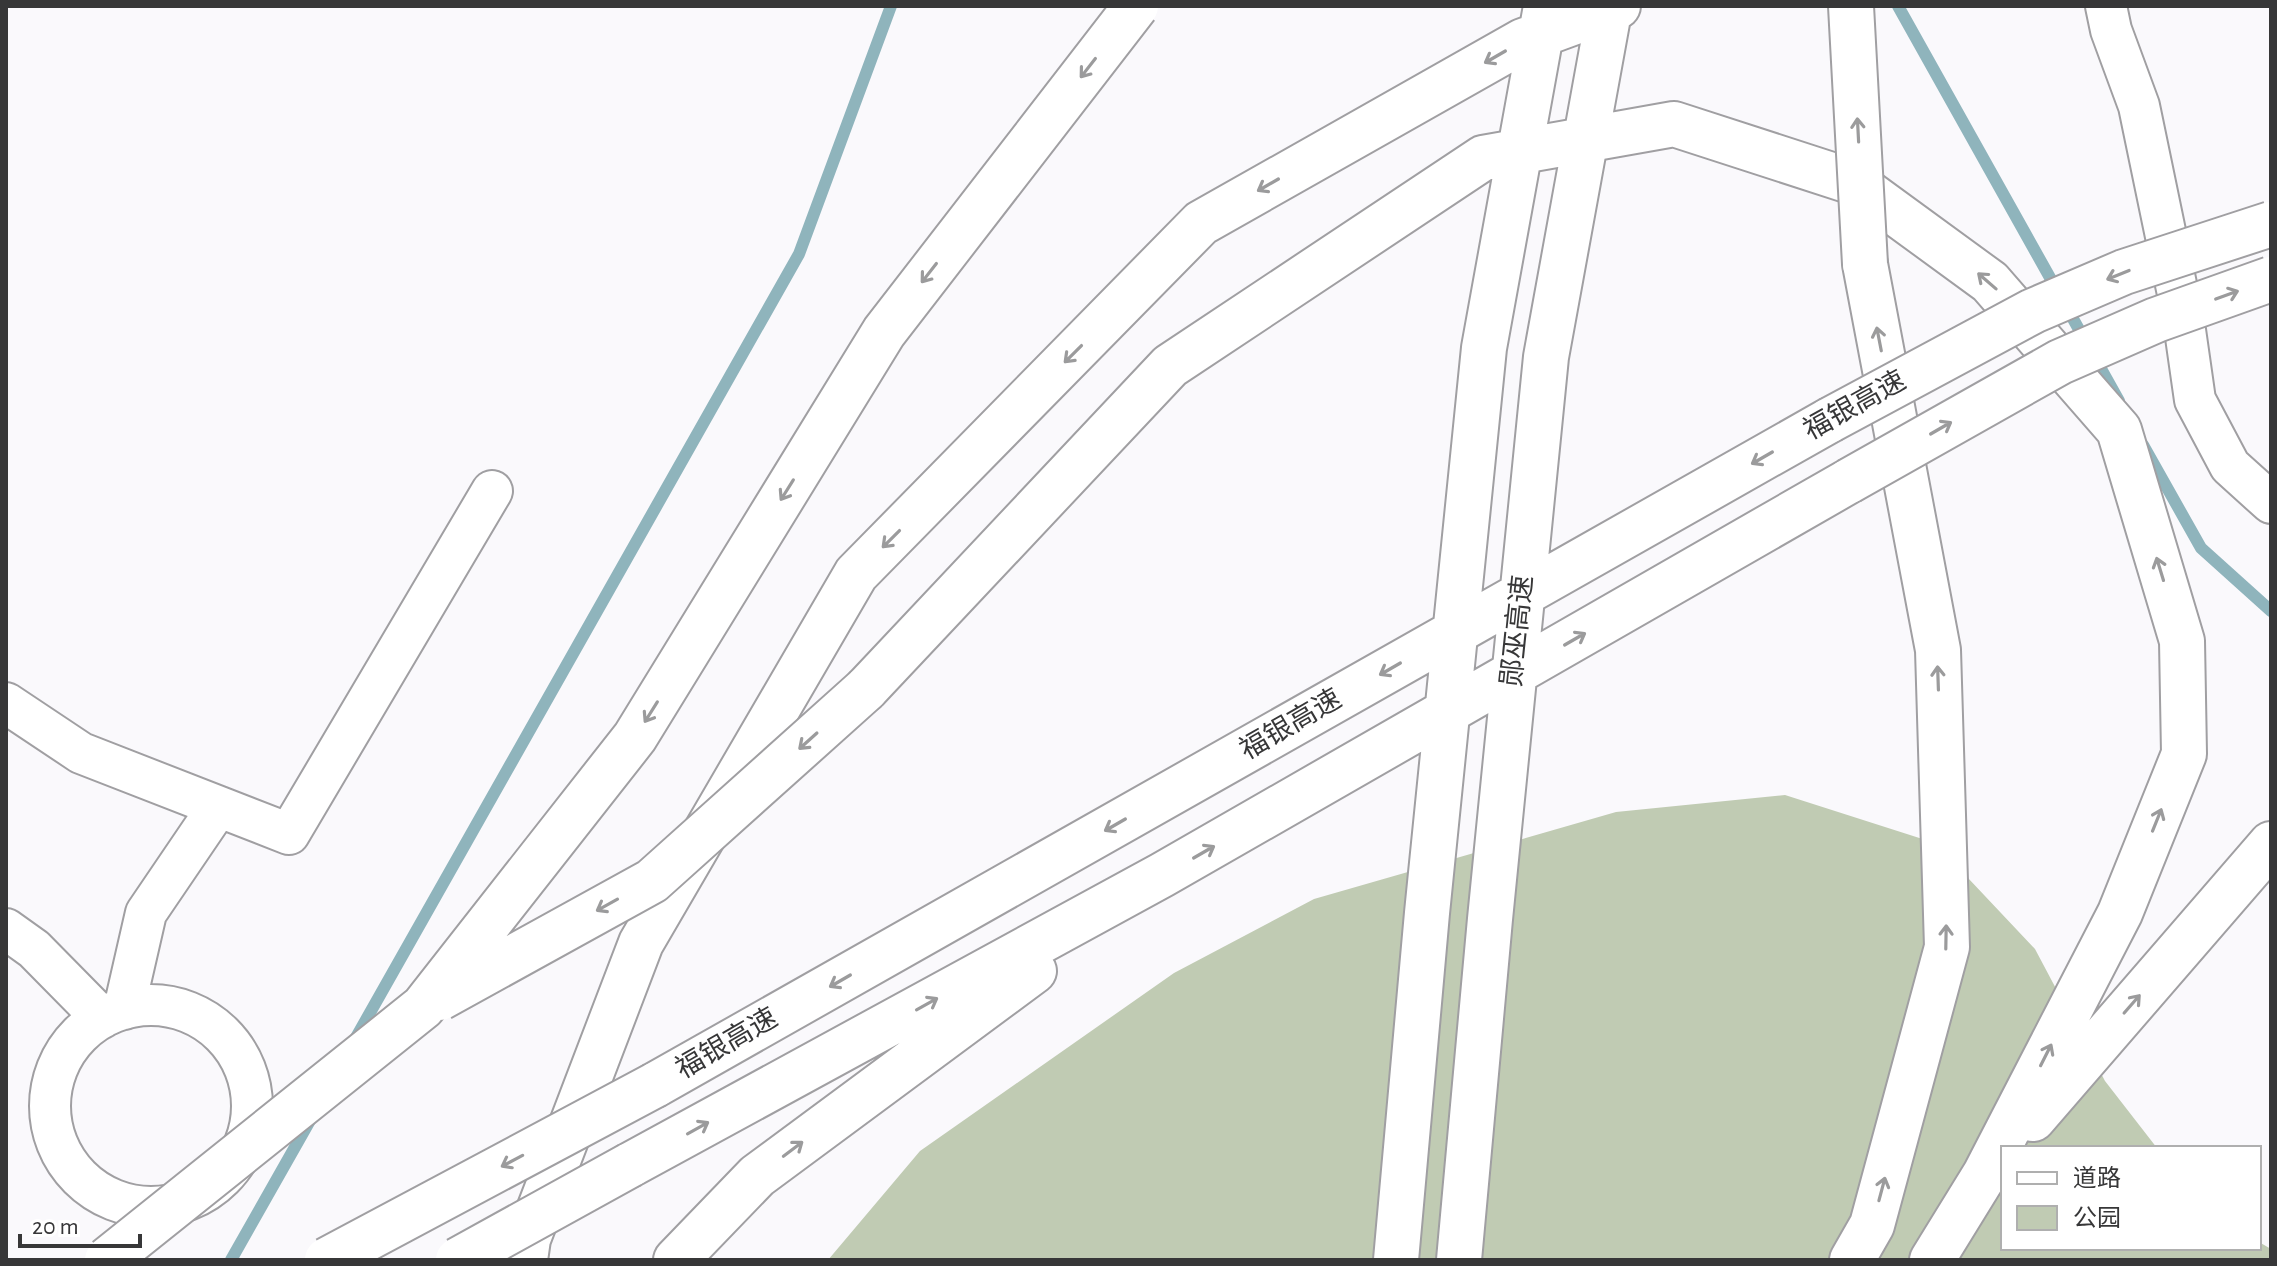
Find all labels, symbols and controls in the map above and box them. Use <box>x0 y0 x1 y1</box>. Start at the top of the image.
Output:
one-way arrow <box>1483 50 1507 65</box>
one-way arrow <box>1080 57 1097 78</box>
one-way arrow <box>1850 117 1865 144</box>
one-way arrow <box>1257 178 1281 193</box>
one-way arrow <box>921 262 938 284</box>
one-way arrow <box>2106 269 2131 284</box>
one-way arrow <box>1978 272 1998 290</box>
one-way arrow <box>2214 287 2239 301</box>
one-way arrow <box>1870 327 1885 352</box>
one-way arrow <box>1064 344 1083 363</box>
street label: 福银高速 <box>1798 365 1911 445</box>
one-way arrow <box>1929 420 1952 436</box>
one-way arrow <box>1751 450 1774 466</box>
one-way arrow <box>778 479 795 501</box>
one-way arrow <box>881 529 900 549</box>
one-way arrow <box>2152 556 2167 582</box>
street label: 郧巫高速 <box>1496 574 1538 688</box>
one-way arrow <box>1563 631 1586 647</box>
one-way arrow <box>1378 662 1402 677</box>
one-way arrow <box>1931 665 1946 692</box>
street label: 福银高速 <box>1234 683 1347 765</box>
one-way arrow <box>642 700 658 723</box>
one-way arrow <box>798 731 818 749</box>
one-way arrow <box>2151 808 2166 833</box>
one-way arrow <box>1103 818 1127 833</box>
one-way arrow <box>1192 844 1215 860</box>
one-way arrow <box>596 898 620 913</box>
one-way arrow <box>1939 924 1954 951</box>
one-way arrow <box>828 973 852 989</box>
one-way arrow <box>914 995 938 1011</box>
one-way arrow <box>2123 995 2141 1015</box>
street label: 福银高速 <box>670 1002 783 1084</box>
one-way arrow <box>2039 1044 2055 1068</box>
one-way arrow <box>686 1119 710 1135</box>
one-way arrow <box>782 1141 804 1158</box>
legend <box>2001 1146 2261 1250</box>
one-way arrow <box>500 1154 524 1170</box>
text: 道路 <box>2073 1165 2121 1191</box>
one-way arrow <box>1875 1176 1890 1202</box>
scale bar <box>20 1198 140 1248</box>
text: 公园 <box>2073 1206 2121 1231</box>
text: 20 m <box>32 1215 79 1239</box>

